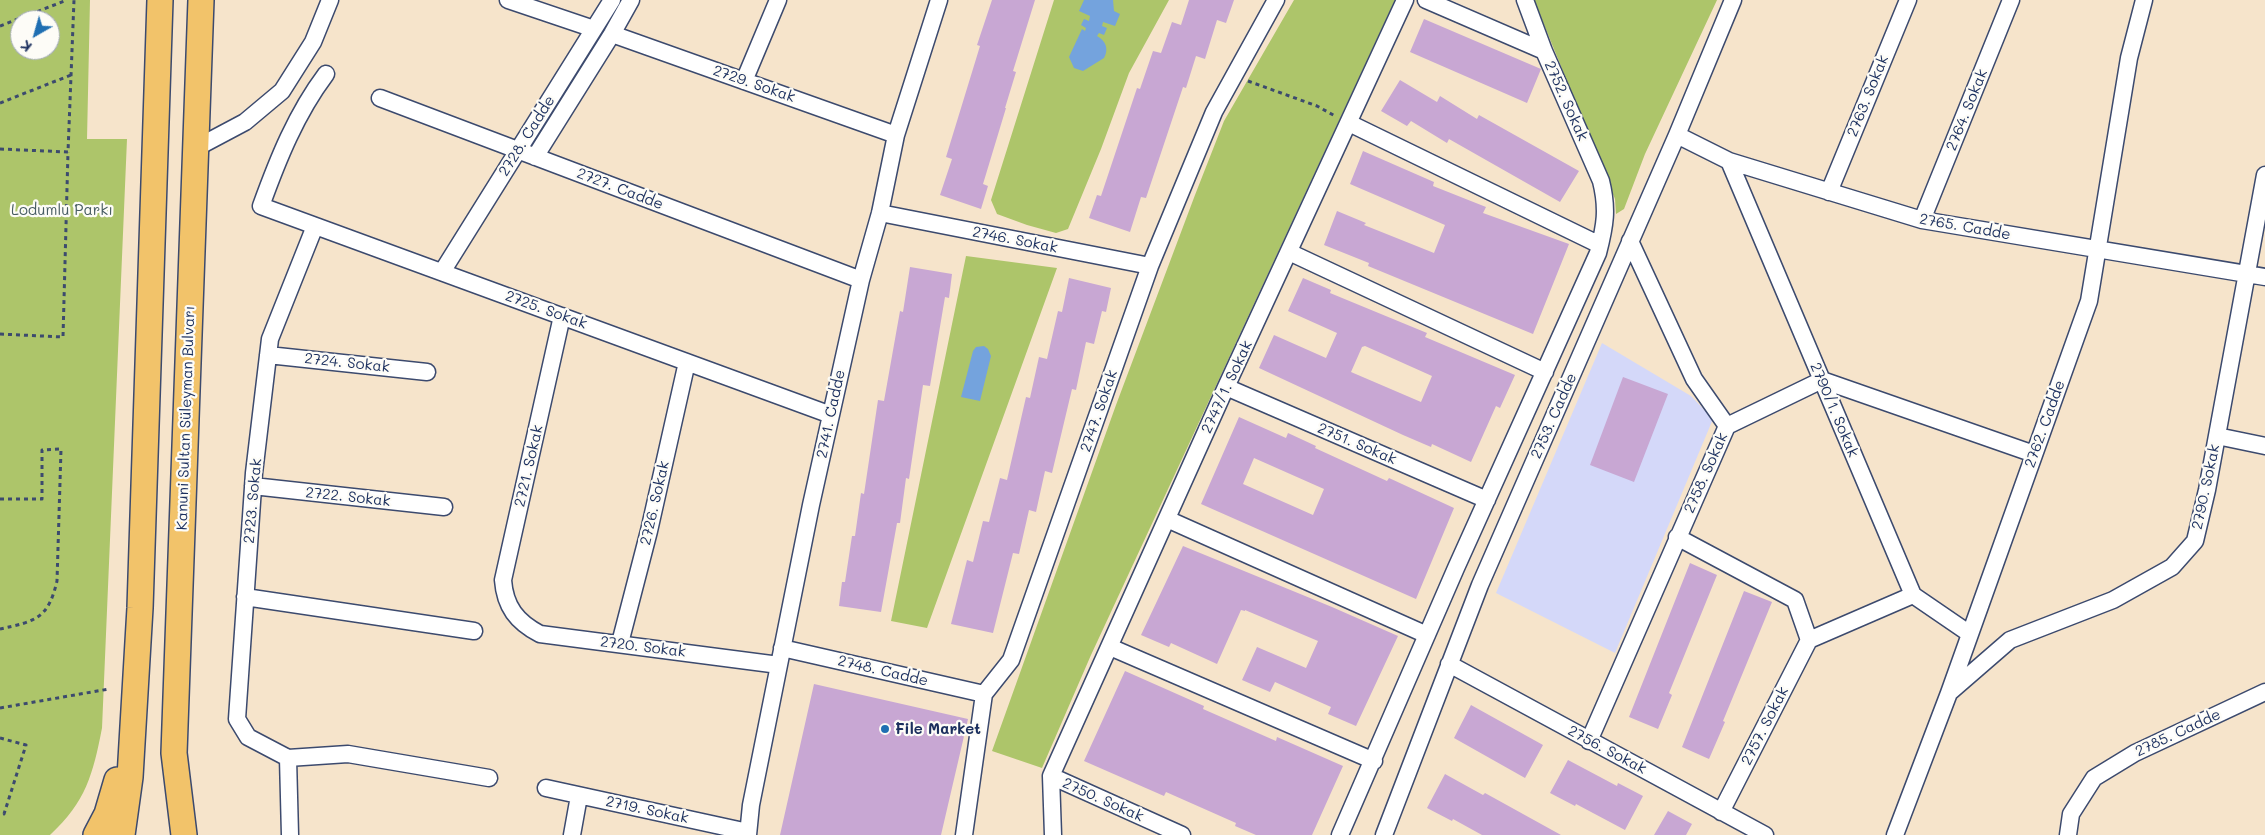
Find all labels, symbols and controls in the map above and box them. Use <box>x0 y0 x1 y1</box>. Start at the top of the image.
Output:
north arrow <box>10 10 60 60</box>
text: K <box>17 36 36 57</box>
street label: 2763. Sokak <box>1843 53 1893 139</box>
street label: 2752. Sokak <box>1540 58 1592 144</box>
street label: 2729. Sokak <box>711 62 797 106</box>
street label: 2764. Sokak <box>1942 67 1992 153</box>
street label: 2728. Cadde <box>495 92 559 180</box>
street label: 2727. Cadde <box>574 164 666 214</box>
park label: Lodumlu Parkı <box>11 201 113 219</box>
street label: 2765. Cadde <box>1918 210 2012 244</box>
street label: 2746. Sokak <box>971 223 1059 257</box>
street label: 2725. Sokak <box>503 287 589 333</box>
street label: Kanuni Sultan Süleyman Bulvarı <box>173 305 199 531</box>
street label: 2747/1. Sokak <box>1198 338 1256 436</box>
street label: 2724. Sokak <box>303 350 391 376</box>
street label: 2790/1. Sokak <box>1806 360 1862 460</box>
street label: 2741. Cadde <box>813 368 849 460</box>
street label: 2747. Sokak <box>1077 368 1121 454</box>
street label: 2753. Cadde <box>1527 370 1581 462</box>
street label: 2762. Cadde <box>2021 378 2069 470</box>
street label: 2751. Sokak <box>1315 419 1399 469</box>
street label: 2721. Sokak <box>511 423 547 509</box>
street label: 2758. Sokak <box>1680 430 1732 516</box>
street label: 2790. Sokak <box>2188 443 2224 531</box>
street label: 2723. Sokak <box>240 458 266 544</box>
street label: 2726. Sokak <box>637 459 673 547</box>
street label: 2722. Sokak <box>305 484 391 510</box>
street label: 2720. Sokak <box>599 633 687 661</box>
street label: 2748. Cadde <box>836 652 930 690</box>
street label: 2757. Sokak <box>1738 684 1792 768</box>
street label: 2785. Cadde <box>2132 705 2224 761</box>
place label: File Market <box>895 720 981 738</box>
street label: 2756. Sokak <box>1565 722 1649 778</box>
marker: File Market <box>879 723 891 735</box>
street label: 2750. Sokak <box>1060 774 1146 826</box>
street label: 2719. Sokak <box>604 792 690 828</box>

